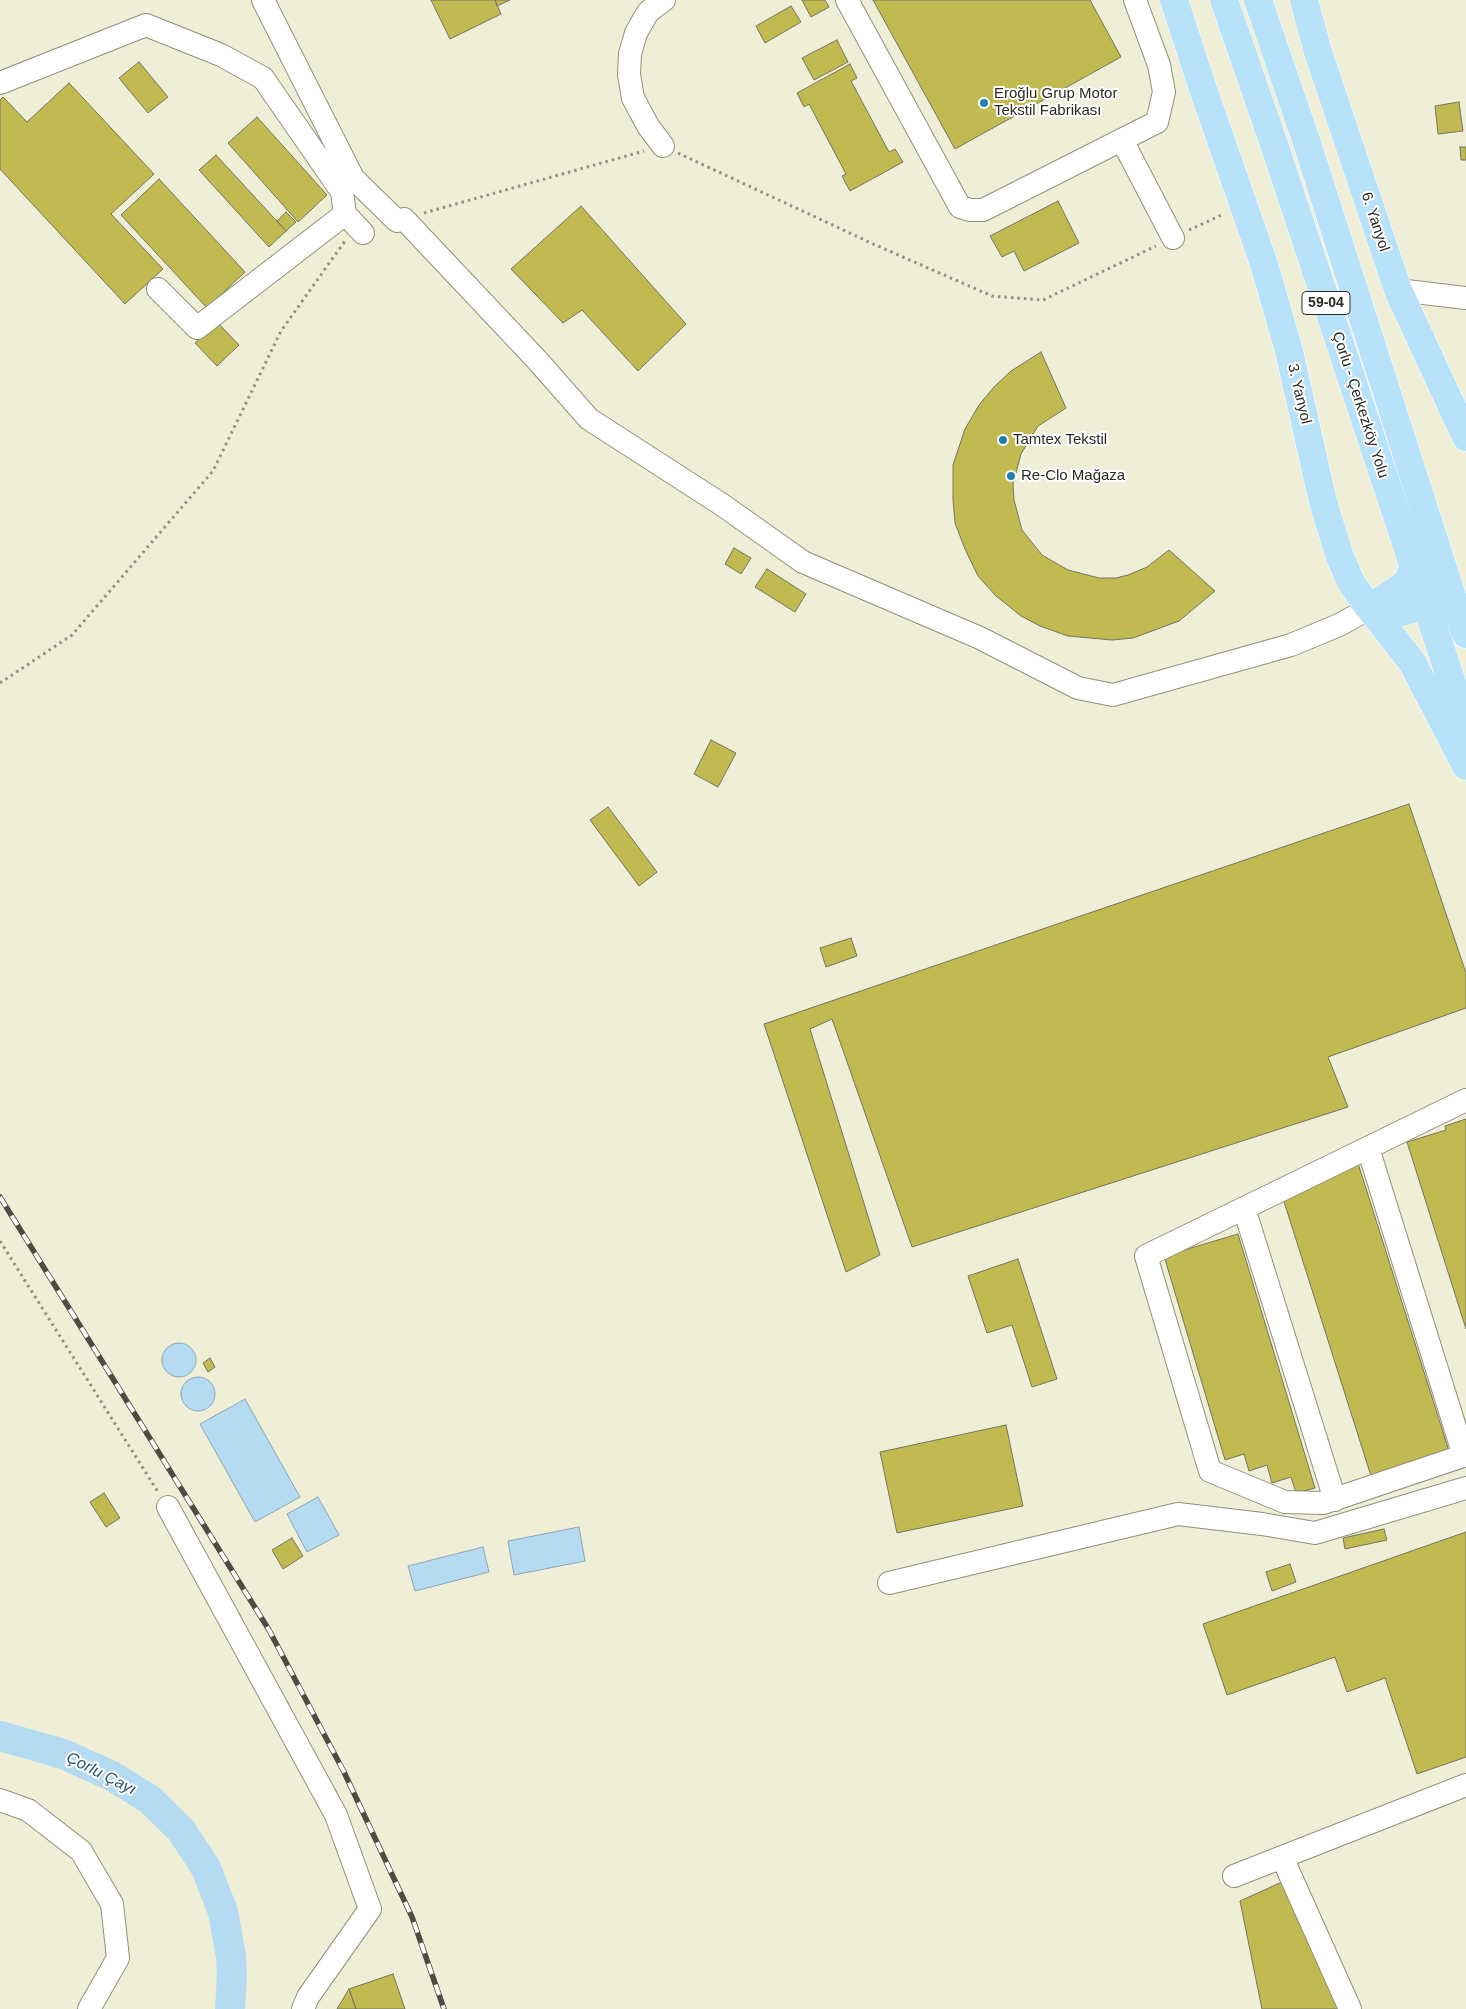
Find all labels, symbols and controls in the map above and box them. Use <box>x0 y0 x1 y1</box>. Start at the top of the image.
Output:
place label: Eroğlu Grup Motor Tekstil Fabrikası <box>994 85 1117 120</box>
marker: Eroğlu Grup Motor Tekstil Fabrikası <box>978 97 990 109</box>
street label: 6. Yanyol <box>1357 190 1393 254</box>
road number: 59-04 <box>1302 292 1350 314</box>
street label: Çorlu - Çerkezköy Yolu <box>1328 330 1392 480</box>
street label: 3. Yanyol <box>1283 362 1315 426</box>
place label: Tamtex Tekstil <box>1013 431 1107 449</box>
marker: Tamtex Tekstil <box>997 434 1009 446</box>
place label: Re-Clo Mağaza <box>1021 467 1125 485</box>
marker: Re-Clo Mağaza <box>1005 470 1017 482</box>
water label: Çorlu Çayı <box>63 1748 139 1800</box>

